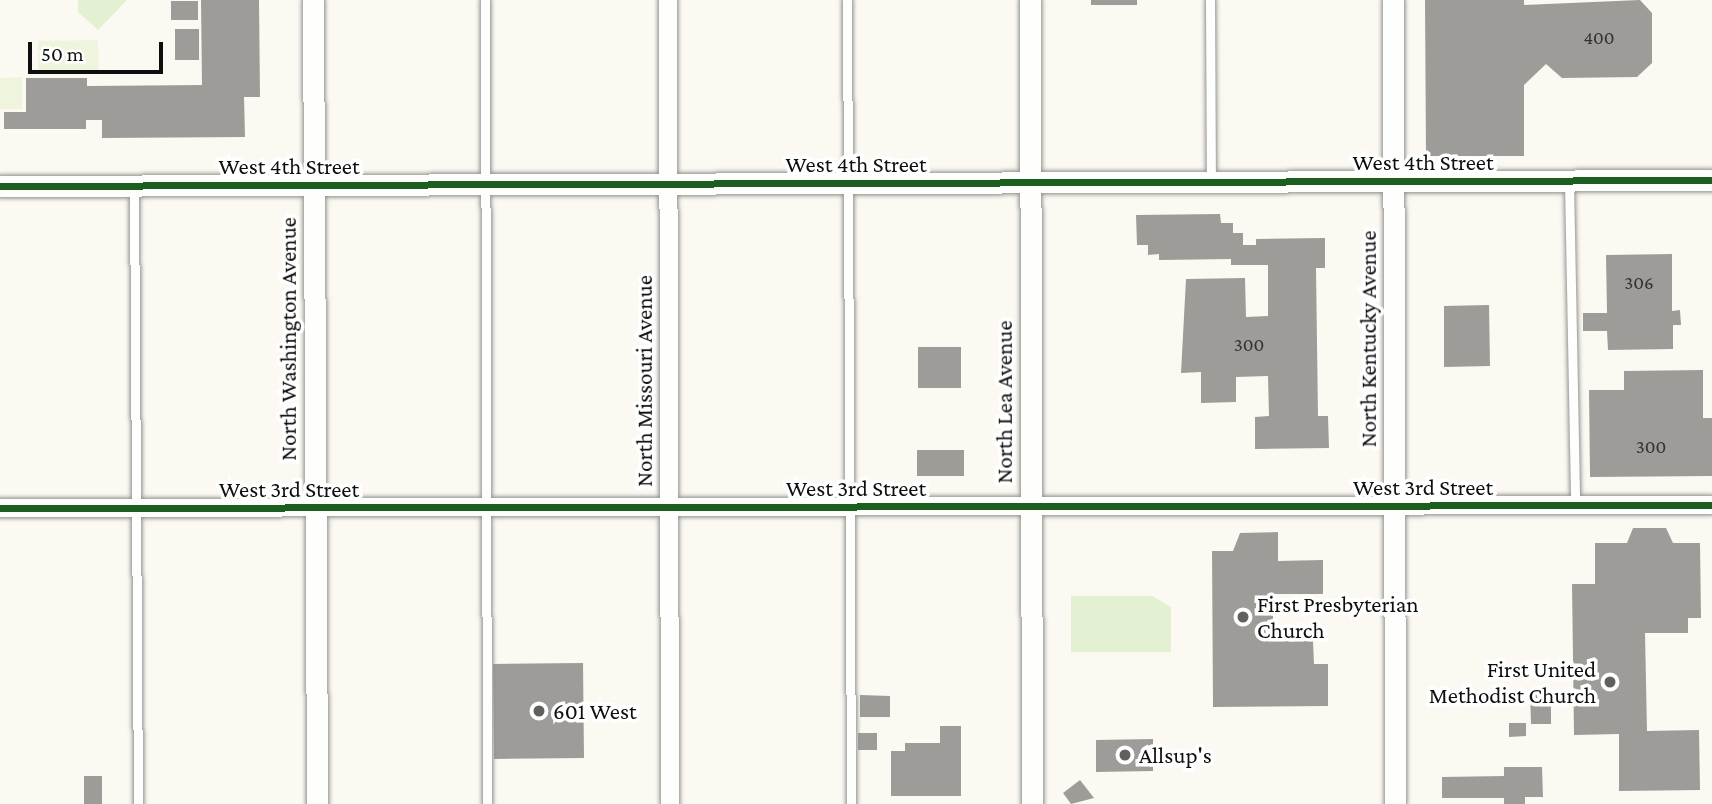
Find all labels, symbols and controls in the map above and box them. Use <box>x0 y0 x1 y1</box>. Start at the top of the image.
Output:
house number: 400 <box>1583 27 1615 49</box>
scale bar <box>32 28 166 72</box>
text: 50 m <box>41 42 84 66</box>
street label: West 4th Street <box>1352 148 1494 176</box>
street label: West 4th Street <box>785 150 927 178</box>
street label: West 4th Street <box>218 152 360 180</box>
street label: North Washington Avenue <box>274 217 302 461</box>
street label: North Kentucky Avenue <box>1354 231 1382 447</box>
house number: 306 <box>1624 272 1654 294</box>
street label: North Missouri Avenue <box>630 275 658 487</box>
street label: North Lea Avenue <box>990 320 1018 484</box>
house number: 300 <box>1234 334 1264 356</box>
house number: 300 <box>1636 436 1666 458</box>
street label: West 3rd Street <box>1353 473 1493 501</box>
street label: West 3rd Street <box>786 474 926 502</box>
street label: West 3rd Street <box>219 475 359 503</box>
place label: First Presbyterian Church <box>1257 590 1419 644</box>
marker: First Presbyterian Church <box>1235 609 1251 625</box>
place label: First United Methodist Church <box>1429 655 1596 709</box>
marker: First United Methodist Church <box>1602 674 1618 690</box>
place label: 601 West <box>553 697 637 725</box>
marker: 601 West <box>531 703 547 719</box>
place label: Allsup's <box>1139 741 1212 769</box>
marker: Allsup's <box>1117 747 1133 763</box>

